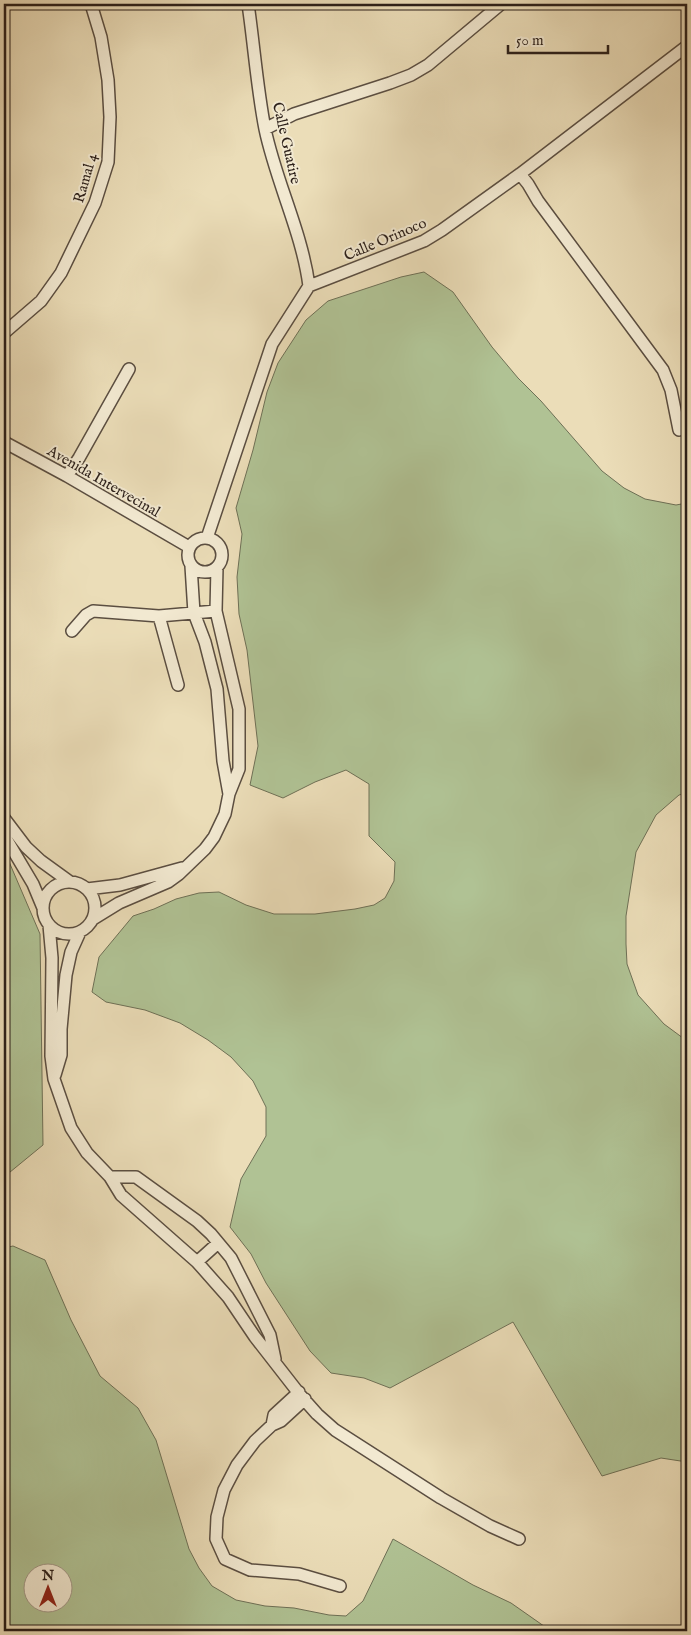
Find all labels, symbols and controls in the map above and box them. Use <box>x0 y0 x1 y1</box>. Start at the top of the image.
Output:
scale bar <box>508 22 608 54</box>
text: 50 m <box>516 31 544 50</box>
street label: Calle Guatire <box>268 100 305 186</box>
street label: Ramal 4 <box>69 151 102 205</box>
street label: Calle Orinoco <box>341 214 429 265</box>
street label: Avenida Intervecinal <box>43 441 164 522</box>
north arrow <box>22 1562 72 1612</box>
text: N <box>41 1567 54 1585</box>

